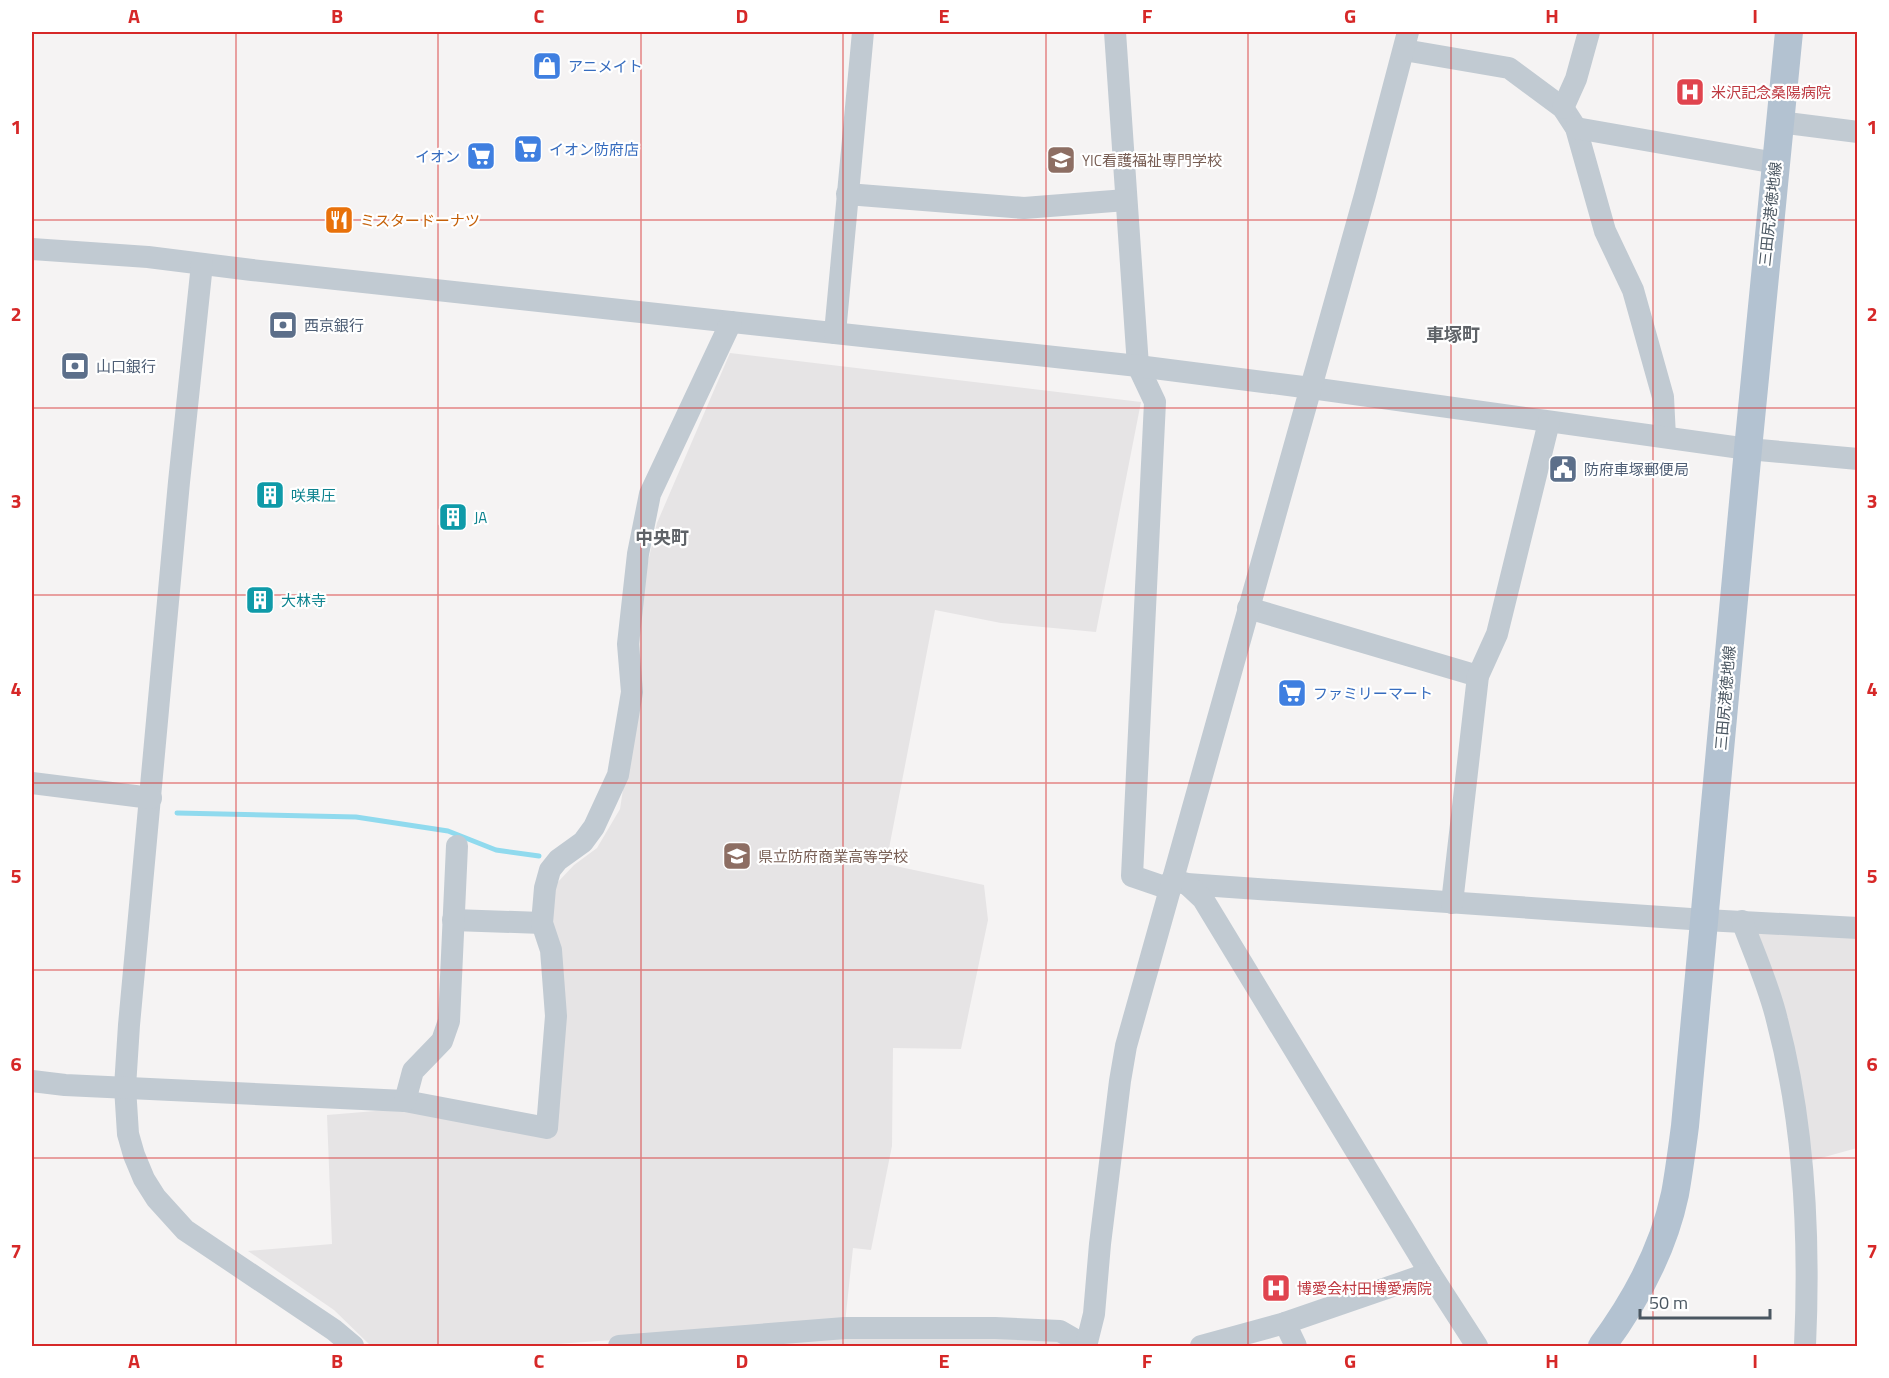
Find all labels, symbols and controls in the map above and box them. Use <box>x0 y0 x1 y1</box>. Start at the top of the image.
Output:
text: A <box>128 0 140 31</box>
text: B <box>331 0 343 31</box>
text: C <box>534 0 545 31</box>
text: D <box>736 0 748 31</box>
text: E <box>938 0 950 31</box>
text: F <box>1142 0 1153 31</box>
text: G <box>1344 0 1356 31</box>
text: H <box>1545 0 1559 31</box>
text: I <box>1752 0 1758 31</box>
shop icon: アニメイト <box>531 50 563 82</box>
place label: アニメイト <box>568 55 643 78</box>
hospital icon: 米沢記念桑陽病院 <box>1674 76 1706 108</box>
place label: 米沢記念桑陽病院 <box>1711 81 1831 104</box>
text: 1 <box>10 111 22 142</box>
text: 1 <box>1866 111 1878 142</box>
supermarket icon: イオン防府店 <box>512 133 544 165</box>
place label: イオン防府店 <box>549 138 639 161</box>
supermarket icon: イオン <box>465 140 497 172</box>
school or university icon: YIC看護福祉専門学校 <box>1045 144 1077 176</box>
place label: イオン <box>415 145 460 168</box>
place label: YIC看護福祉専門学校 <box>1082 149 1222 172</box>
street label: 三田尻港徳地線 <box>1753 161 1787 267</box>
restaurant icon: ミスタードーナツ <box>323 204 355 236</box>
place label: ミスタードーナツ <box>360 209 480 232</box>
text: 2 <box>10 298 22 329</box>
text: 2 <box>1866 298 1878 329</box>
bank icon: 西京銀行 <box>267 309 299 341</box>
place label: 西京銀行 <box>304 314 364 337</box>
district label: 車塚町 <box>1426 321 1480 348</box>
bank icon: 山口銀行 <box>59 350 91 382</box>
place label: 山口銀行 <box>96 355 156 378</box>
public building icon: 防府車塚郵便局 <box>1547 453 1579 485</box>
place label: 防府車塚郵便局 <box>1584 458 1689 481</box>
building icon: 咲果圧 <box>254 479 286 511</box>
place label: 咲果圧 <box>291 484 336 507</box>
text: 3 <box>10 485 22 516</box>
text: 3 <box>1866 485 1878 516</box>
building icon: JA <box>437 501 469 533</box>
place label: JA <box>474 506 487 529</box>
district label: 中央町 <box>635 524 689 551</box>
building icon: 大林寺 <box>244 584 276 616</box>
place label: 大林寺 <box>281 589 326 612</box>
street label: 三田尻港徳地線 <box>1709 645 1741 751</box>
text: 4 <box>10 673 22 704</box>
text: 4 <box>1866 673 1878 704</box>
supermarket icon: ファミリーマート <box>1276 677 1308 709</box>
place label: ファミリーマート <box>1313 682 1433 705</box>
school or university icon: 県立防府商業高等学校 <box>721 840 753 872</box>
place label: 県立防府商業高等学校 <box>758 845 908 868</box>
text: 5 <box>10 860 22 891</box>
text: 5 <box>1866 860 1878 891</box>
text: 6 <box>10 1048 22 1079</box>
text: 6 <box>1866 1048 1878 1079</box>
text: 7 <box>10 1235 22 1266</box>
text: 7 <box>1866 1235 1878 1266</box>
hospital icon: 博愛会村田博愛病院 <box>1260 1272 1292 1304</box>
place label: 博愛会村田博愛病院 <box>1297 1277 1432 1300</box>
scale bar <box>1640 1282 1770 1320</box>
text: 50 m <box>1649 1289 1688 1316</box>
text: A <box>128 1345 140 1376</box>
text: B <box>331 1345 343 1376</box>
text: C <box>534 1345 545 1376</box>
text: D <box>736 1345 748 1376</box>
text: E <box>938 1345 950 1376</box>
text: F <box>1142 1345 1153 1376</box>
text: G <box>1344 1345 1356 1376</box>
text: H <box>1545 1345 1559 1376</box>
text: I <box>1752 1345 1758 1376</box>

